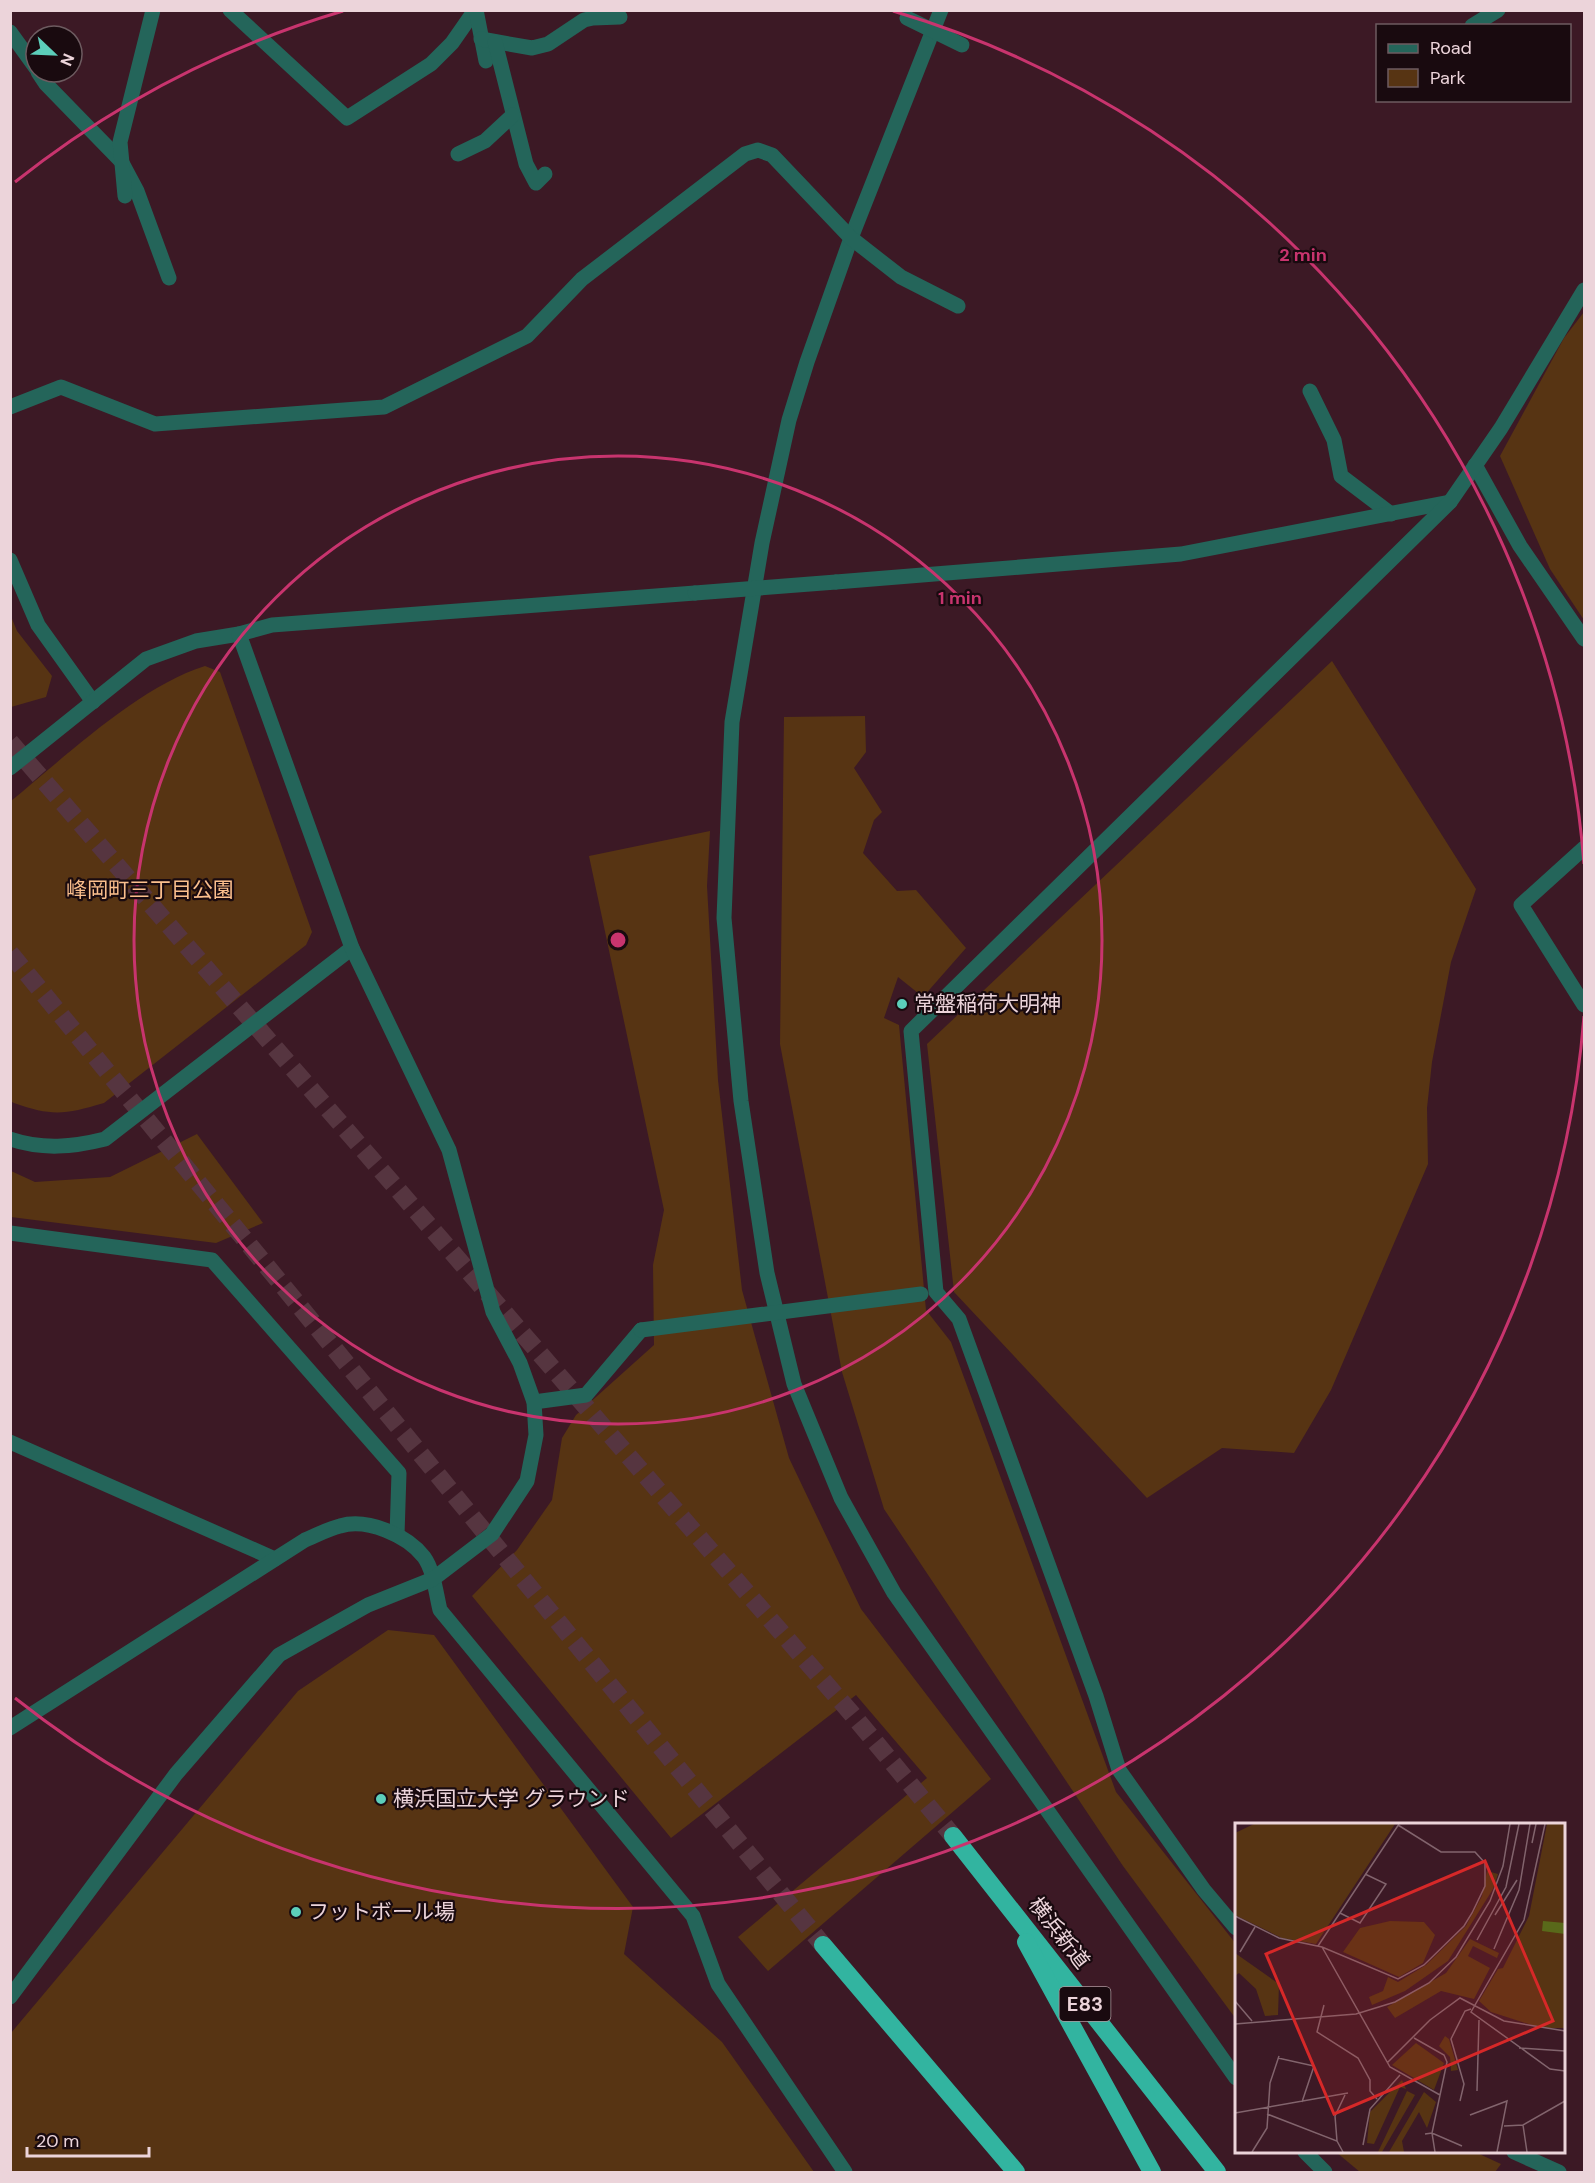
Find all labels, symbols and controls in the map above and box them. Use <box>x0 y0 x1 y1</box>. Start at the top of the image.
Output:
north arrow <box>24 24 84 84</box>
legend <box>1376 24 1571 102</box>
text: Road <box>1430 36 1472 60</box>
text: N <box>55 50 79 69</box>
text: Park <box>1430 66 1466 90</box>
text: 2 min <box>1279 243 1327 267</box>
text: 1 min <box>938 586 982 610</box>
park label: 峰岡町三丁目公園 <box>66 876 234 904</box>
centre of rings <box>608 930 628 950</box>
place label: 常盤稲荷大明神 <box>914 990 1061 1018</box>
marker: 常盤稲荷大明神 <box>895 997 909 1011</box>
place label: 横浜国立大学 グラウンド <box>393 1785 630 1813</box>
marker: 横浜国立大学 グラウンド <box>374 1792 388 1806</box>
inset map <box>1235 1823 1565 2153</box>
street label: 横浜新道 <box>1022 1891 1096 1975</box>
place label: フットボール場 <box>308 1898 455 1926</box>
marker: フットボール場 <box>289 1905 303 1919</box>
road number: E83 <box>1060 1987 1110 2021</box>
scale bar <box>27 2120 148 2158</box>
text: 20 m <box>36 2129 79 2153</box>

